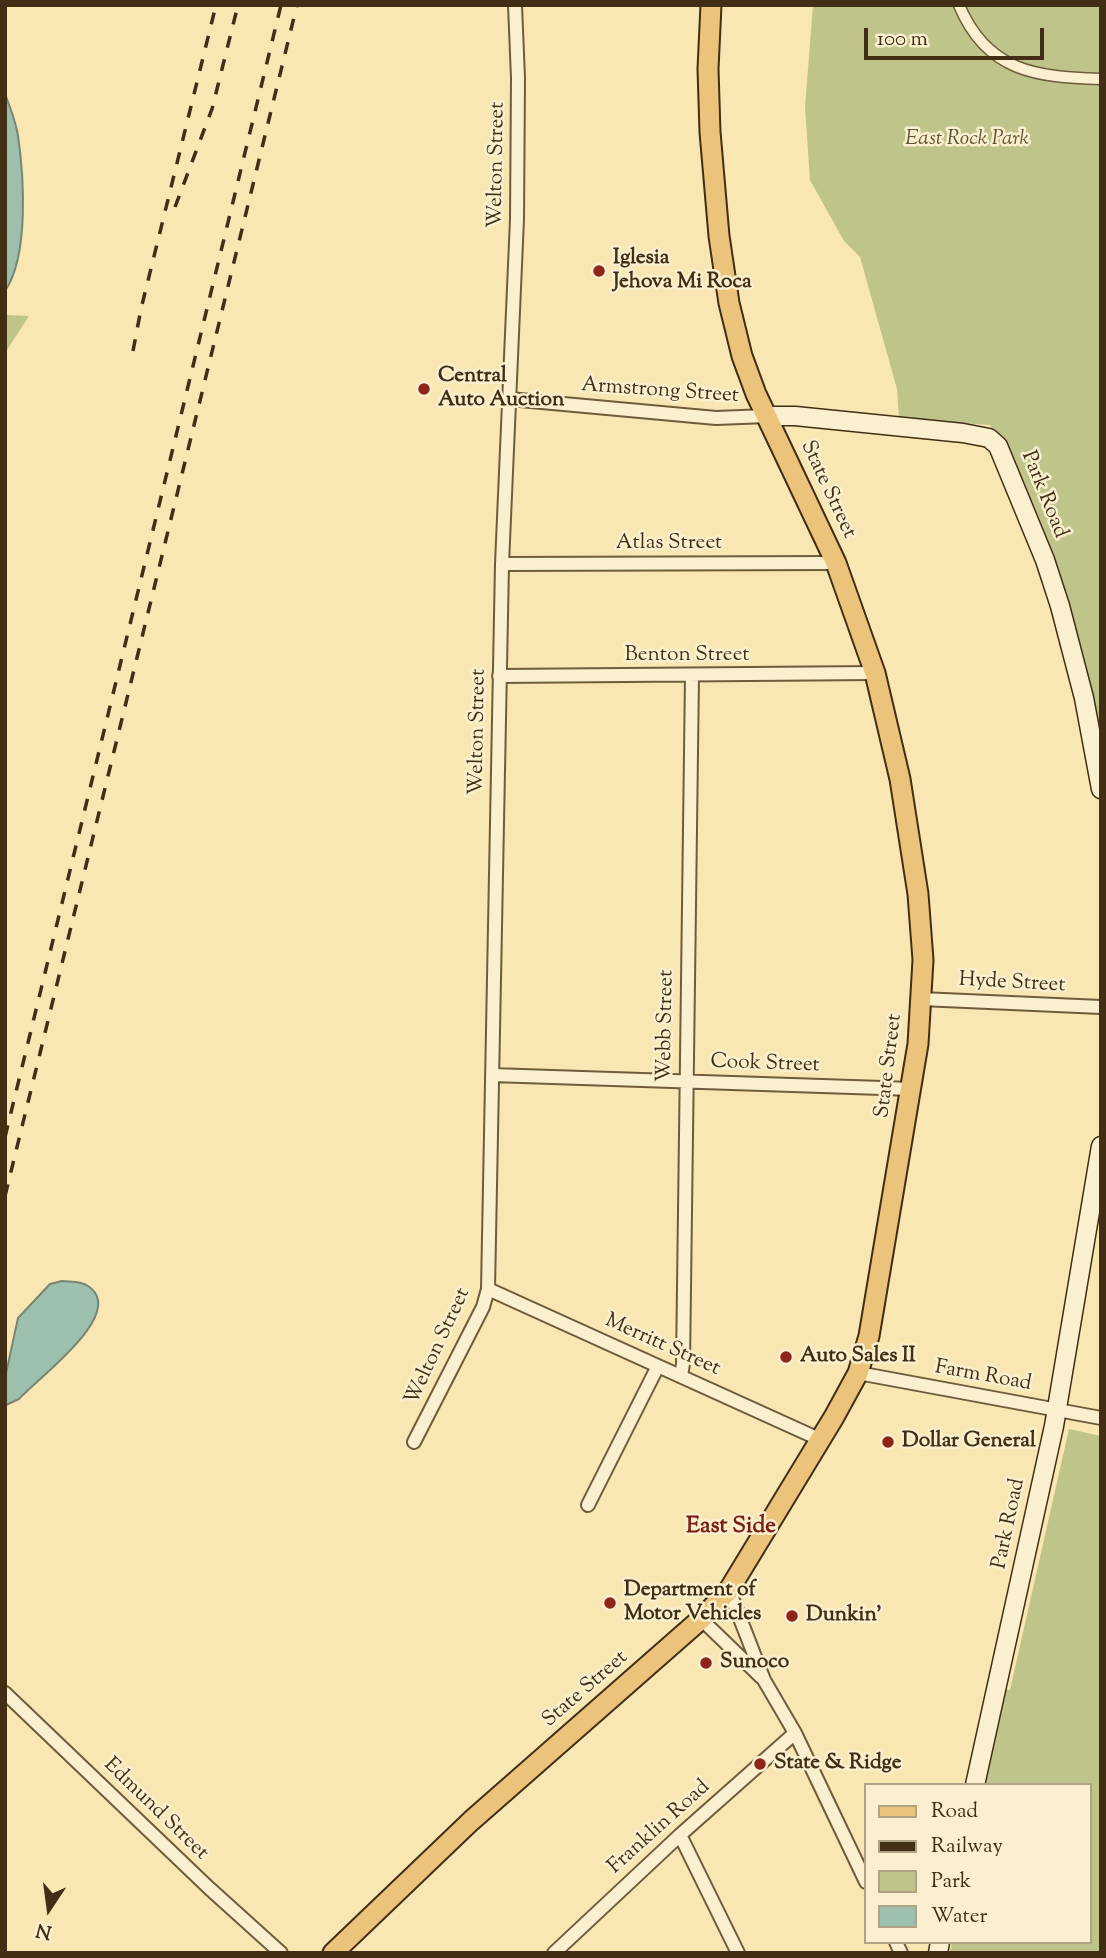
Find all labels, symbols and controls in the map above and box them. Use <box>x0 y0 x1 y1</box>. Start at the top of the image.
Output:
scale bar <box>868 14 1048 58</box>
text: 100 m <box>877 25 928 55</box>
street label: Welton Street <box>484 102 512 228</box>
park label: East Rock Park <box>905 127 1029 153</box>
place label: Iglesia Jehova Mi Roca <box>613 246 752 296</box>
marker: Iglesia Jehova Mi Roca <box>591 263 607 279</box>
place label: Central Auto Auction <box>438 364 564 414</box>
street label: Armstrong Street <box>580 374 740 410</box>
marker: Central Auto Auction <box>416 381 432 397</box>
street label: State Street <box>793 437 861 543</box>
street label: Park Road <box>1014 448 1072 542</box>
street label: Atlas Street <box>616 531 722 557</box>
street label: Benton Street <box>625 643 749 669</box>
street label: Welton Street <box>465 669 493 795</box>
street label: Hyde Street <box>958 969 1066 999</box>
street label: Webb Street <box>653 970 681 1082</box>
street label: State Street <box>871 1012 909 1120</box>
street label: Cook Street <box>710 1050 820 1080</box>
street label: Welton Street <box>401 1284 477 1410</box>
street label: Merritt Street <box>600 1309 724 1383</box>
place label: Auto Sales II <box>800 1344 916 1370</box>
marker: Auto Sales II <box>778 1349 794 1365</box>
street label: Farm Road <box>933 1356 1033 1398</box>
place label: Dollar General <box>902 1429 1036 1455</box>
marker: Dollar General <box>880 1434 896 1450</box>
street label: Park Road <box>988 1476 1032 1572</box>
district label: East Side <box>686 1514 776 1542</box>
place label: Department of Motor Vehicles <box>624 1578 761 1628</box>
marker: Department of Motor Vehicles <box>602 1595 618 1611</box>
place label: Dunkin' <box>806 1603 882 1629</box>
marker: Dunkin' <box>784 1608 800 1624</box>
street label: State Street <box>538 1646 634 1734</box>
place label: Sunoco <box>720 1650 789 1676</box>
marker: Sunoco <box>698 1655 714 1671</box>
place label: State & Ridge <box>774 1751 901 1777</box>
street label: Edmund Street <box>97 1754 213 1866</box>
marker: State & Ridge <box>752 1756 768 1772</box>
street label: Franklin Road <box>604 1776 716 1880</box>
legend <box>864 1783 1092 1944</box>
text: Road <box>931 1797 978 1827</box>
text: Railway <box>931 1832 1003 1862</box>
text: Park <box>931 1867 971 1897</box>
north arrow <box>14 1874 84 1944</box>
text: Water <box>931 1902 987 1932</box>
text: N <box>34 1915 55 1945</box>

